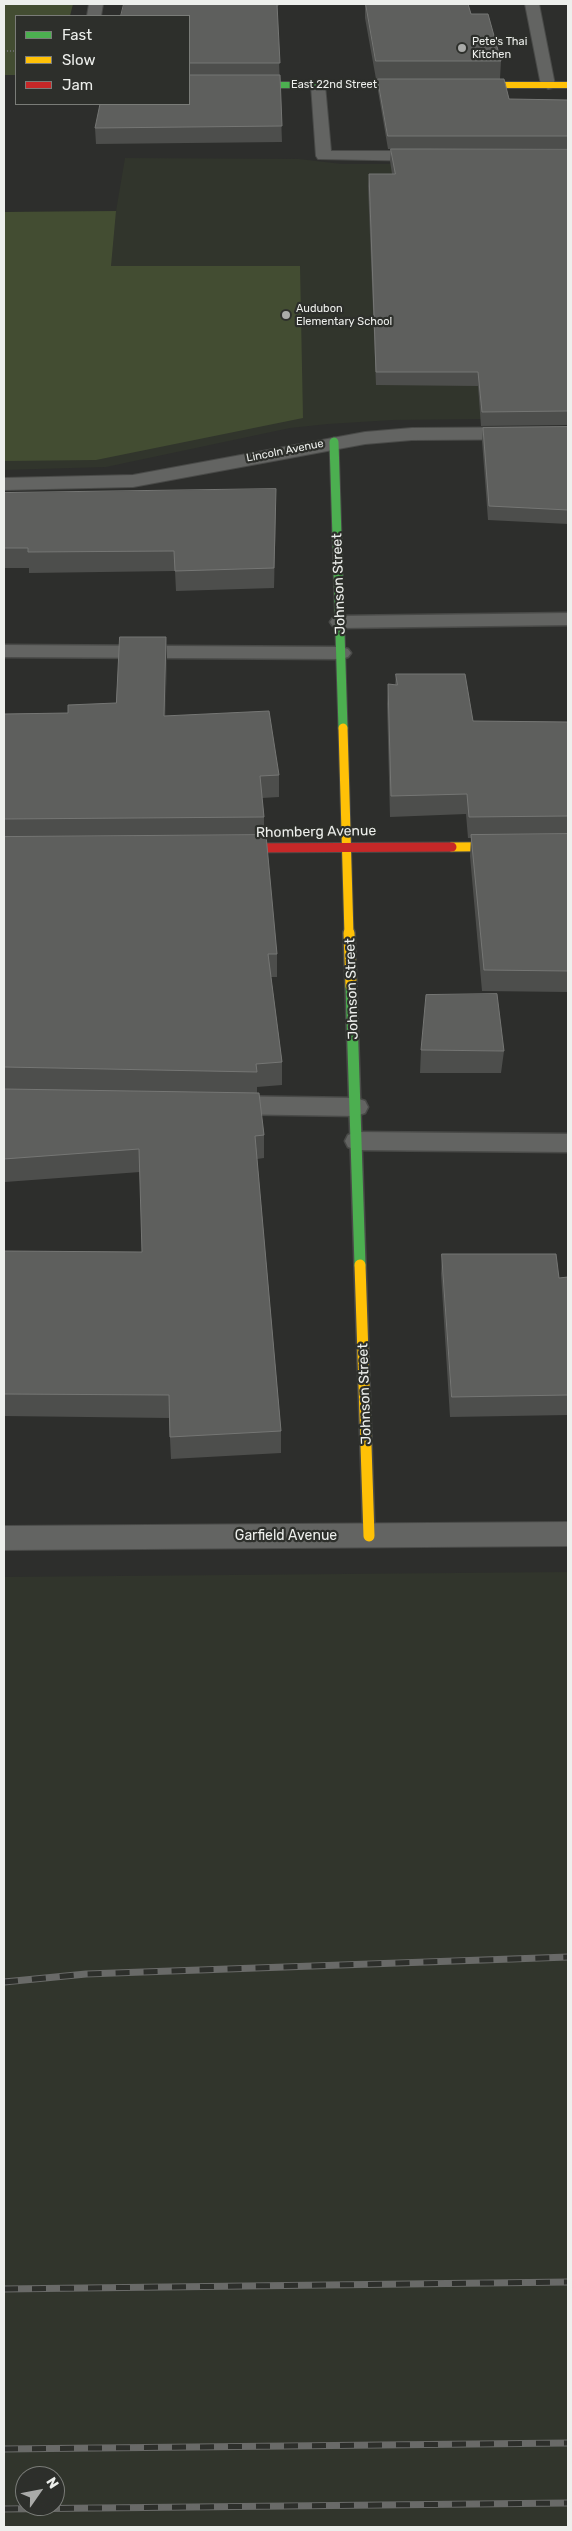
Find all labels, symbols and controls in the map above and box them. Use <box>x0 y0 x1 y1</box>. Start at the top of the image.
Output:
legend <box>15 15 190 105</box>
text: Fast <box>62 26 92 44</box>
place label: Pete's Thai Kitchen <box>472 35 527 61</box>
marker: Pete's Thai Kitchen <box>456 42 468 54</box>
text: Slow <box>62 51 95 69</box>
text: Jam <box>62 76 93 94</box>
street label: East 22nd Street <box>291 78 377 92</box>
place label: Audubon Elementary School <box>296 302 392 328</box>
marker: Audubon Elementary School <box>280 309 292 321</box>
street label: Lincoln Avenue <box>245 437 325 465</box>
street label: Johnson Street <box>329 533 349 635</box>
street label: Rhomberg Avenue <box>256 823 376 841</box>
street label: Johnson Street <box>342 938 362 1040</box>
street label: Johnson Street <box>355 1343 375 1445</box>
street label: Garfield Avenue <box>235 1528 337 1544</box>
north arrow <box>15 2466 65 2516</box>
text: N <box>42 2474 62 2492</box>

